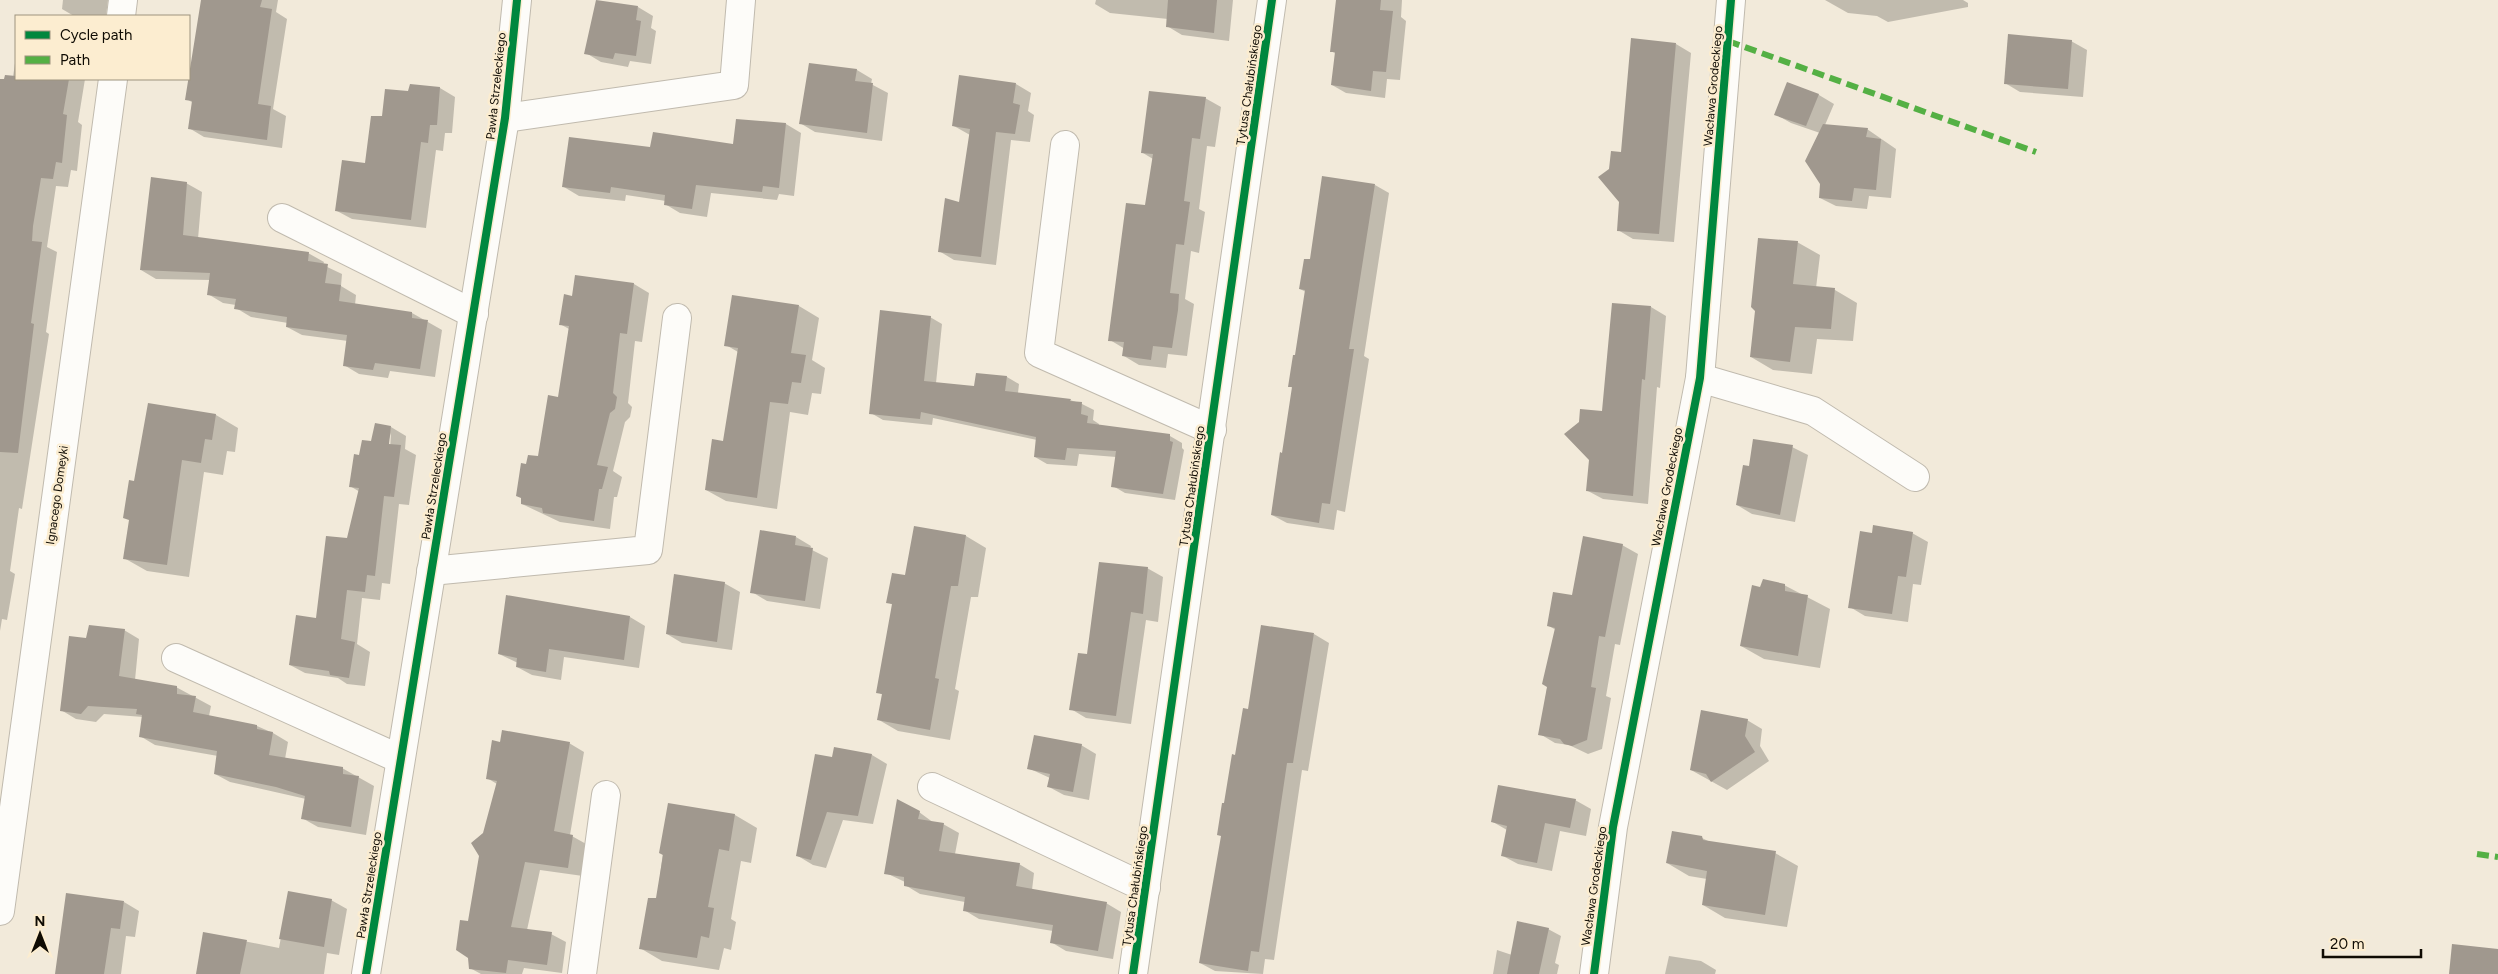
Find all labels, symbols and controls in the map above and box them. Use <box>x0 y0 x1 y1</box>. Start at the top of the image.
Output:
legend <box>15 15 190 80</box>
street label: Tytusa Chałubińskiego <box>1234 24 1264 146</box>
street label: Wacława Grodeckiego <box>1701 25 1725 147</box>
text: Cycle path <box>60 26 132 44</box>
street label: Pawła Strzeleckiego <box>483 32 509 140</box>
text: Path <box>60 51 90 69</box>
street label: Tytusa Chałubińskiego <box>1177 425 1207 547</box>
street label: Wacława Grodeckiego <box>1649 426 1685 548</box>
street label: Pawła Strzeleckiego <box>419 432 449 540</box>
street label: Ignacego Domeyki <box>43 445 71 545</box>
street label: Tytusa Chałubińskiego <box>1120 825 1150 947</box>
street label: Wacława Grodeckiego <box>1579 825 1609 947</box>
street label: Pawła Strzeleckiego <box>354 831 384 939</box>
north arrow <box>15 909 65 959</box>
text: N <box>35 913 45 930</box>
scale bar <box>2323 926 2420 958</box>
text: 20 m <box>2330 935 2364 953</box>

